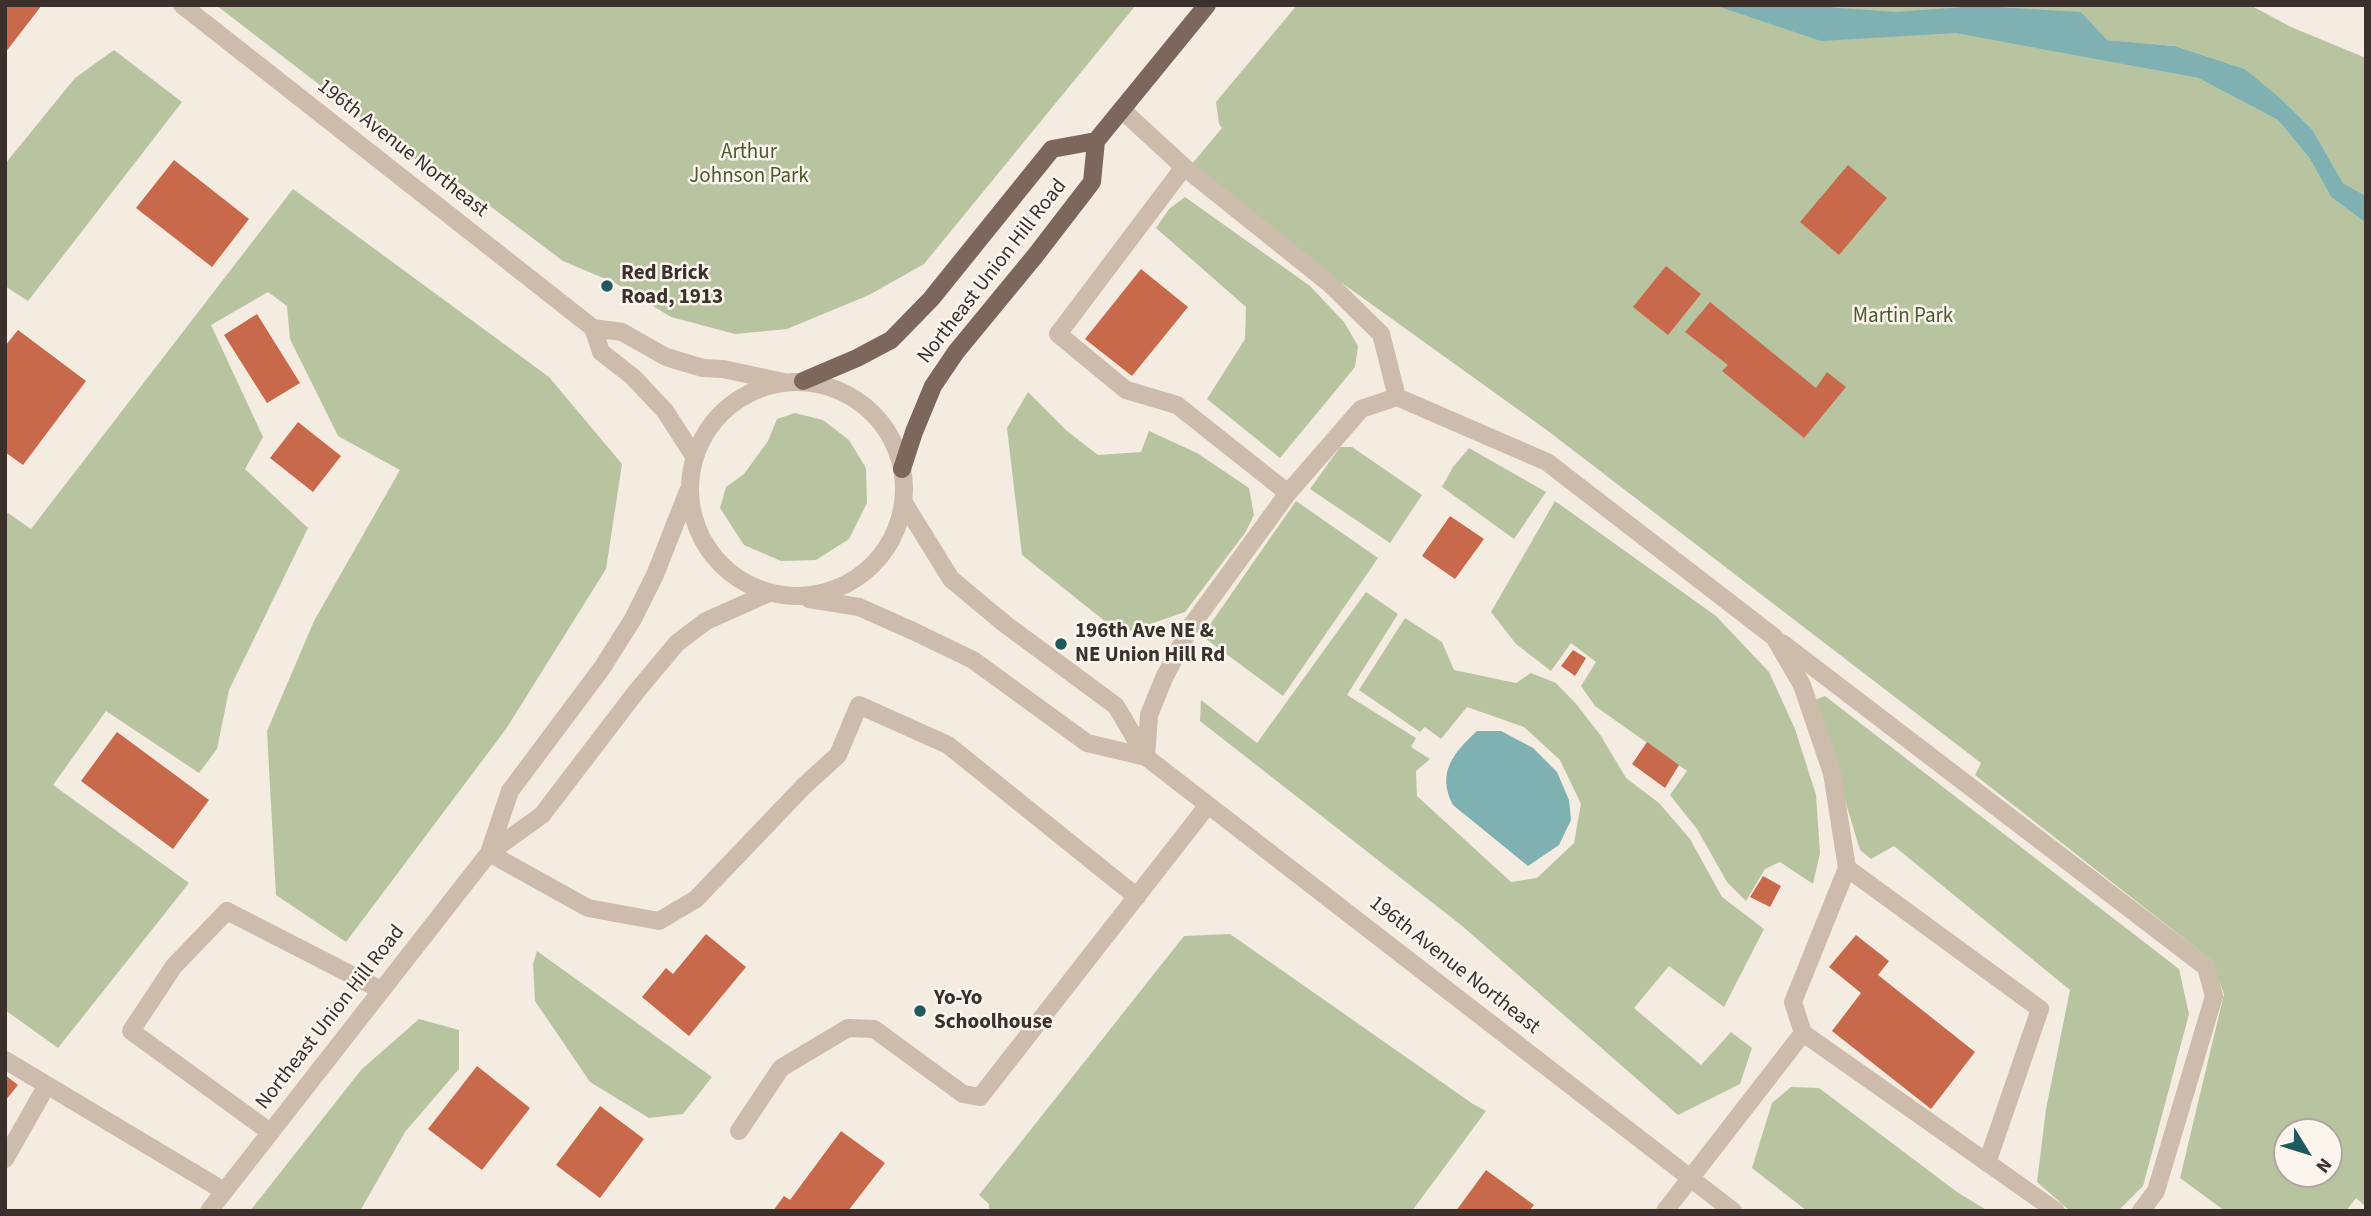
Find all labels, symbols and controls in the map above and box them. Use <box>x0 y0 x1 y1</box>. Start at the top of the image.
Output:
street label: 196th Avenue Northeast <box>312 74 492 224</box>
park label: Arthur Johnson Park <box>689 140 809 190</box>
street label: Northeast Union Hill Road <box>913 175 1073 369</box>
place label: Red Brick Road, 1913 <box>621 261 723 311</box>
marker: Red Brick Road, 1913 <box>599 278 615 294</box>
park label: Martin Park <box>1853 304 1953 330</box>
place label: 196th Ave NE & NE Union Hill Rd <box>1075 619 1225 669</box>
marker: 196th Ave NE & NE Union Hill Rd <box>1053 636 1069 652</box>
street label: 196th Avenue Northeast <box>1364 891 1544 1041</box>
street label: Northeast Union Hill Road <box>251 921 411 1115</box>
place label: Yo-Yo Schoolhouse <box>934 986 1053 1036</box>
marker: Yo-Yo Schoolhouse <box>912 1003 928 1019</box>
north arrow <box>2273 1118 2343 1188</box>
text: N <box>2309 1152 2338 1178</box>

